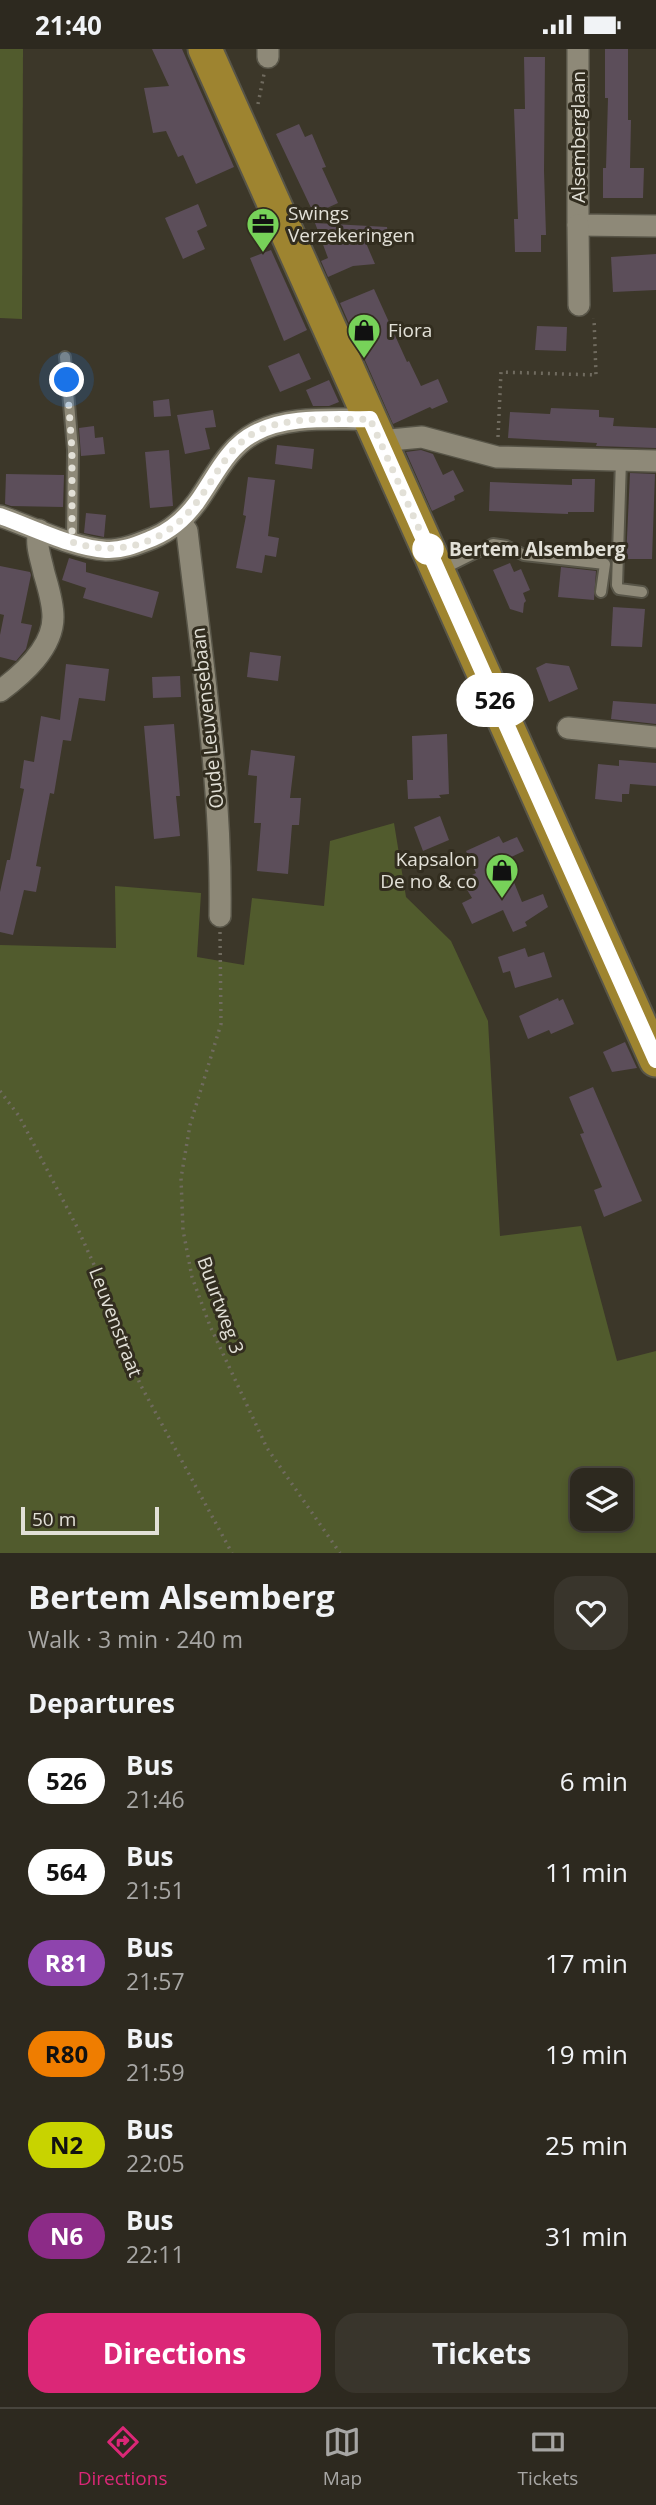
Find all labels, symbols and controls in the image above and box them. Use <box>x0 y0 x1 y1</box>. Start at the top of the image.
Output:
text: 21:40 <box>35 7 102 43</box>
street label: Alsemberglaan <box>565 71 591 203</box>
place label: Swings Verzekeringen <box>288 200 415 248</box>
office icon: Swings Verzekeringen <box>244 205 282 254</box>
shop icon: Fiora <box>345 311 383 360</box>
place label: Fiora <box>388 317 432 343</box>
your location <box>49 362 84 397</box>
marker: Bertem Alsemberg <box>413 534 443 564</box>
place label: Bertem Alsemberg <box>449 536 626 562</box>
street label: Oude Leuvensebaan <box>185 626 229 810</box>
line badge: 526 <box>455 677 535 723</box>
text: 526 <box>474 683 516 716</box>
place label: Kapsalon De no & co <box>380 846 477 894</box>
shop icon: Kapsalon De no & co <box>483 851 521 900</box>
street label: Buurtweg 3 <box>191 1253 251 1357</box>
street label: Leuvenstraat <box>83 1263 149 1381</box>
map controls <box>570 1468 633 1531</box>
button: layers <box>570 1468 633 1531</box>
scale bar <box>21 1504 159 1536</box>
text: 50 m <box>32 1506 76 1532</box>
text: Bertem Alsemberg <box>28 1574 335 1619</box>
button: heart <box>554 1576 628 1650</box>
text: Walk · 3 min · 240 m <box>28 1623 243 1655</box>
text: Departures <box>28 1685 175 1721</box>
text: Bus <box>126 1747 173 1783</box>
text: 6 min <box>560 1763 628 1799</box>
text: 526 <box>46 1764 87 1797</box>
text: 21:46 <box>126 1783 185 1815</box>
text: Bus <box>126 1838 173 1874</box>
text: 11 min <box>545 1854 628 1890</box>
text: 564 <box>46 1855 87 1888</box>
text: 21:51 <box>126 1874 185 1906</box>
text: Bus <box>126 1929 173 1965</box>
text: 17 min <box>545 1945 628 1981</box>
text: R81 <box>45 1946 88 1979</box>
text: 21:57 <box>126 1965 185 1997</box>
text: Bus <box>126 2020 173 2056</box>
text: 19 min <box>545 2036 628 2072</box>
text: R80 <box>45 2037 88 2070</box>
text: 21:59 <box>126 2056 185 2088</box>
text: Bus <box>126 2111 173 2147</box>
text: 25 min <box>545 2127 628 2163</box>
text: N2 <box>50 2128 83 2161</box>
text: 22:05 <box>126 2147 185 2179</box>
text: Bus <box>126 2202 173 2238</box>
text: 31 min <box>545 2218 628 2254</box>
text: N6 <box>50 2219 83 2252</box>
text: 22:11 <box>126 2238 185 2270</box>
button: Directions <box>28 2313 321 2393</box>
button: Tickets <box>335 2313 628 2393</box>
tab: Directions <box>78 2423 168 2491</box>
tab: Map <box>323 2423 362 2491</box>
tab: Tickets <box>517 2423 578 2491</box>

